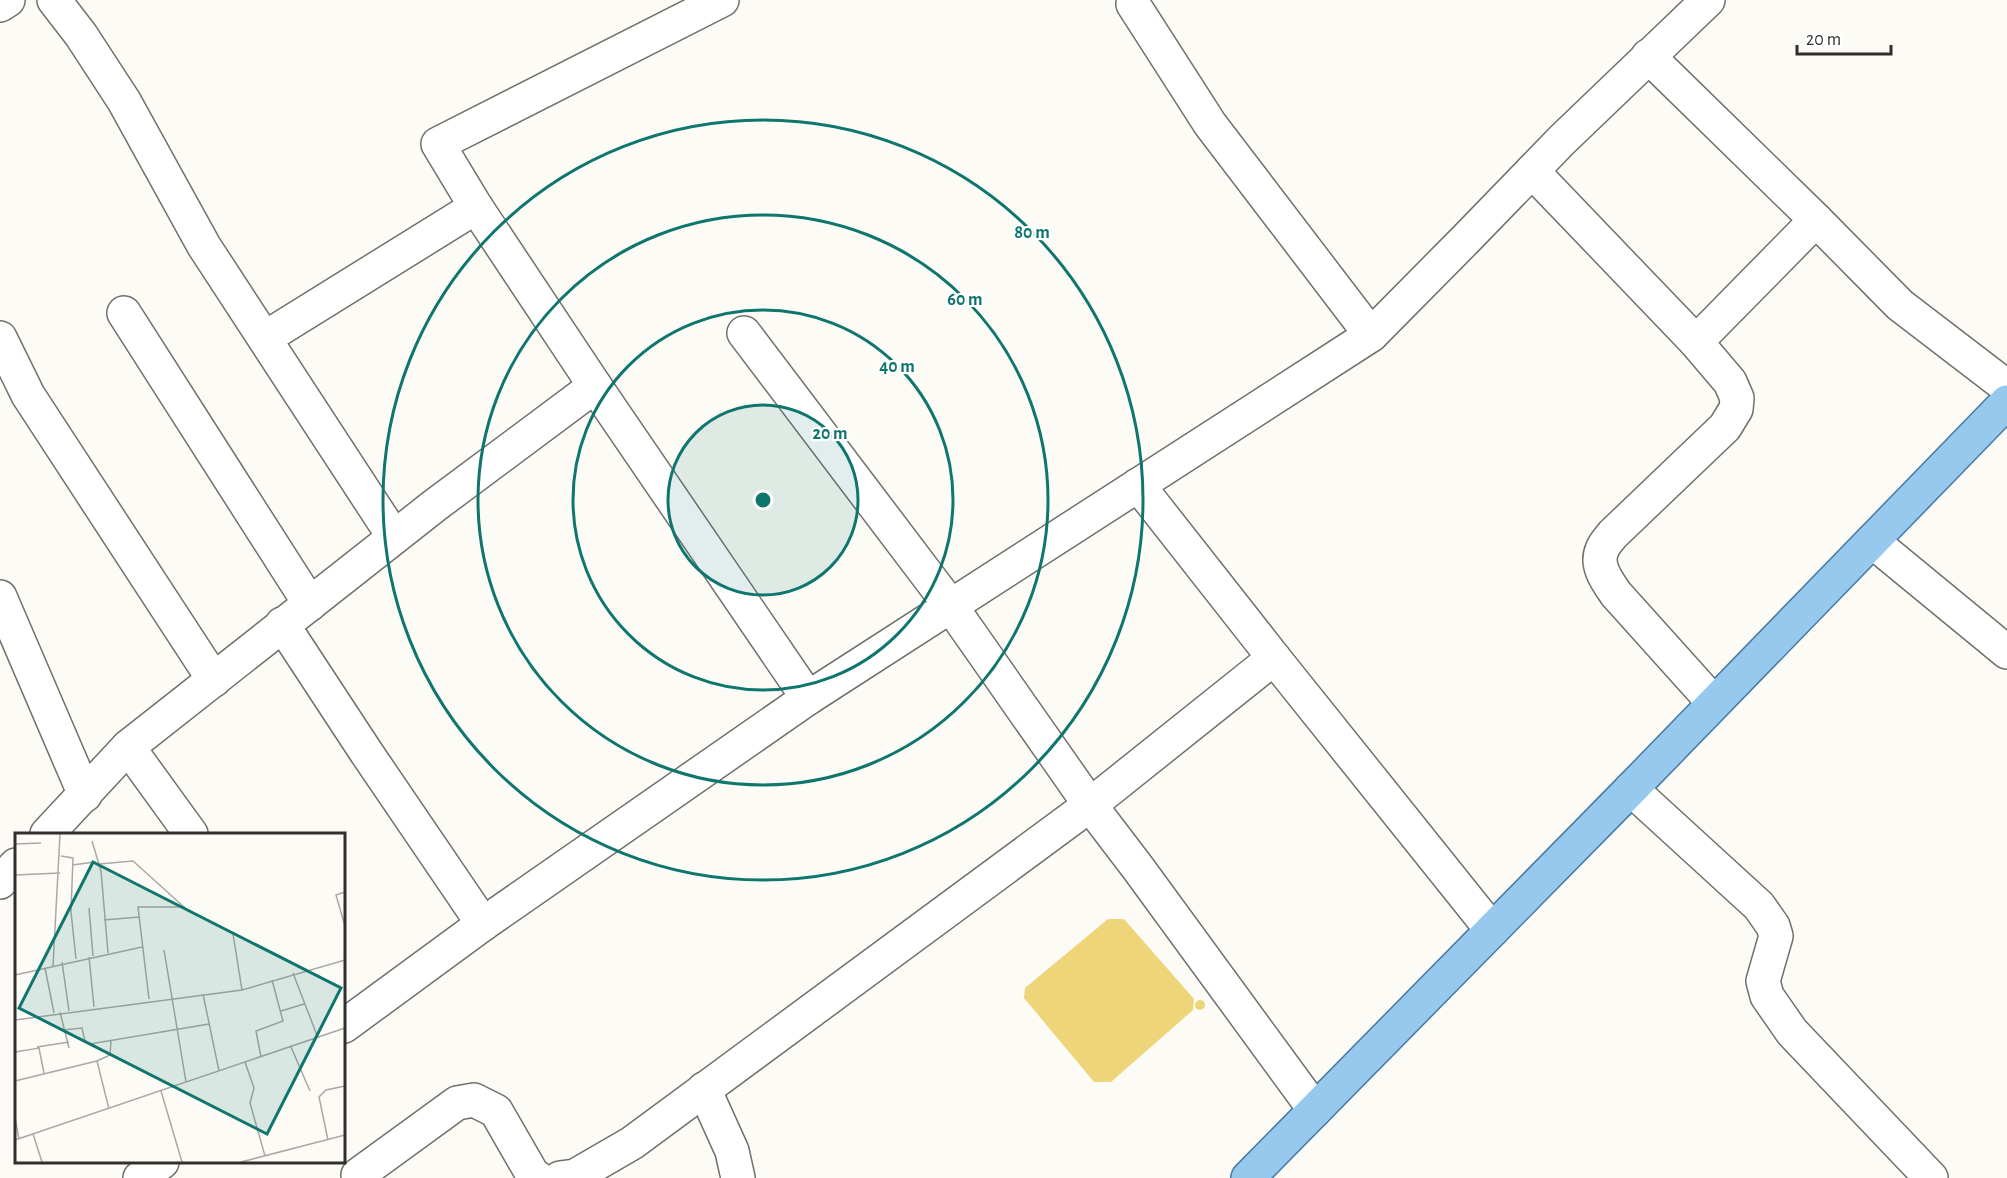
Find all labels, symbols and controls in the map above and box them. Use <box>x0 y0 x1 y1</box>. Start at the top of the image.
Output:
scale bar <box>1797 18 1892 56</box>
text: 20 m <box>1806 31 1841 49</box>
text: 80 m <box>1014 224 1050 242</box>
text: 60 m <box>947 291 983 309</box>
text: 40 m <box>879 358 915 376</box>
text: 20 m <box>812 425 848 443</box>
centre of rings <box>753 490 773 510</box>
inset map <box>15 833 345 1163</box>

